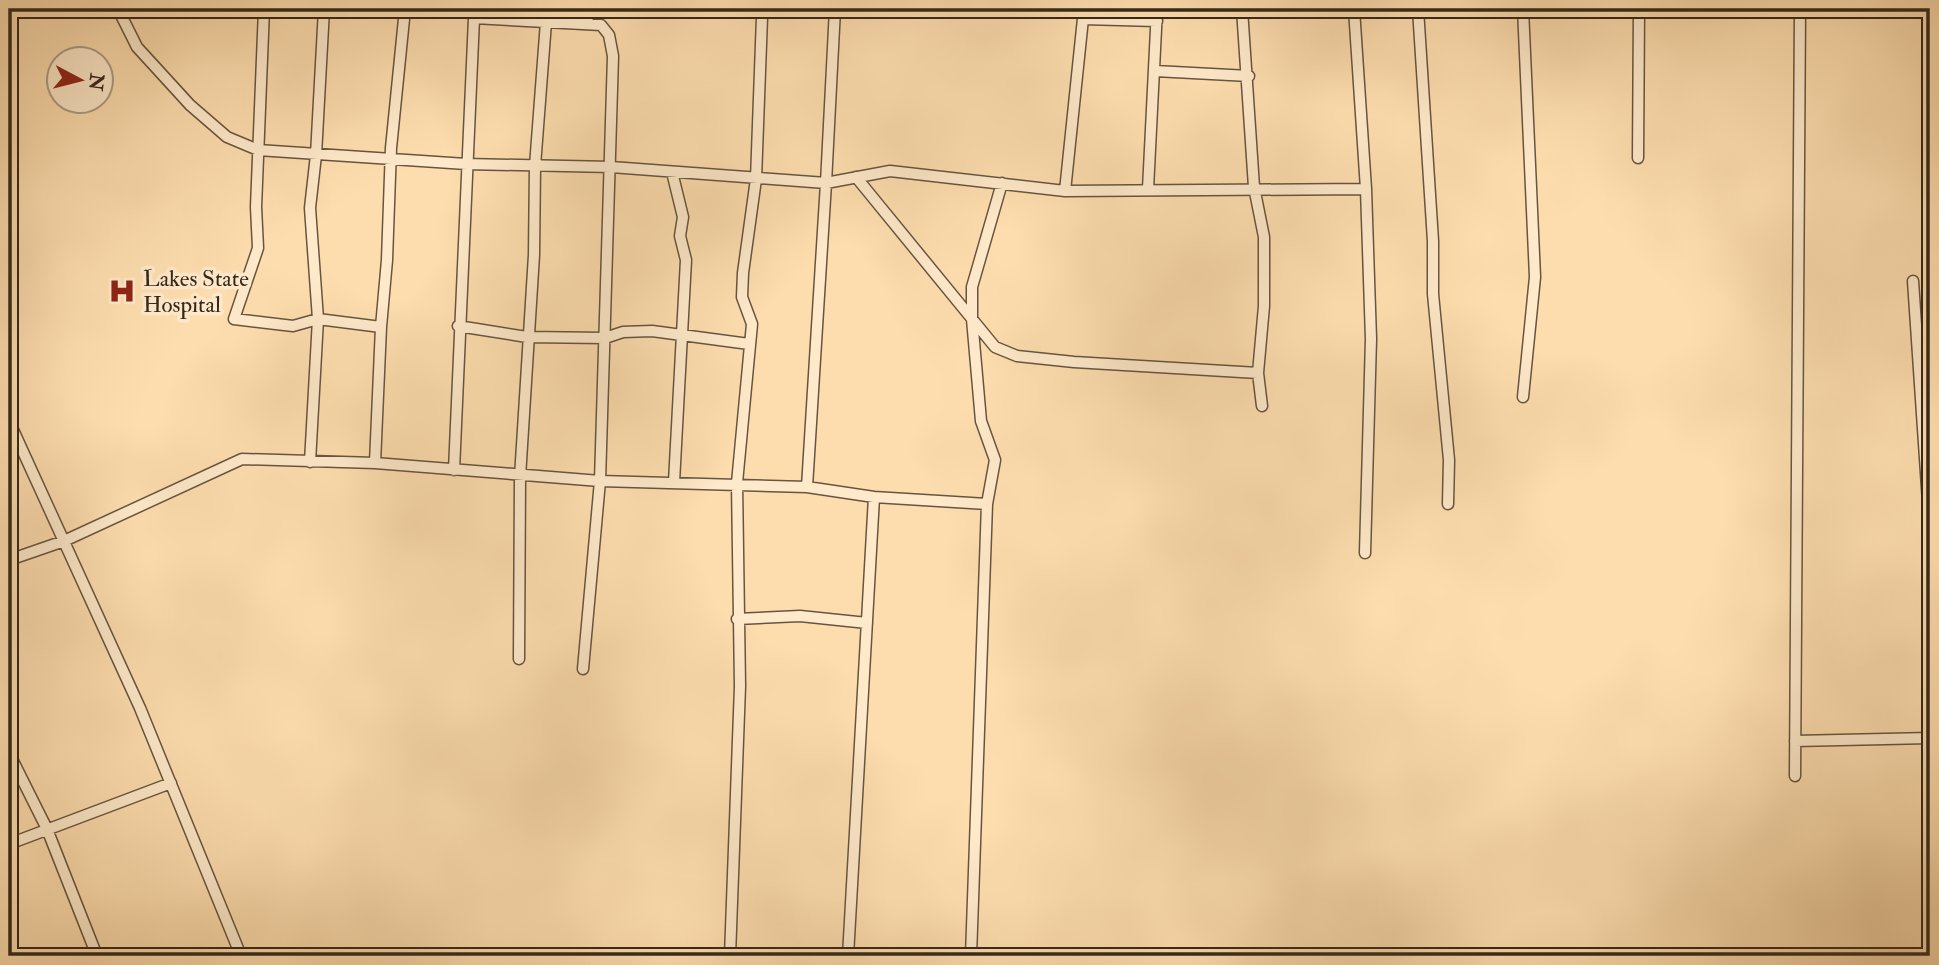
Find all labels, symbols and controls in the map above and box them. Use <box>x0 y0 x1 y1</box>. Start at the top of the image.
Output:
north arrow <box>46 46 116 116</box>
text: N <box>83 71 109 93</box>
place label: Lakes State Hospital <box>143 264 249 320</box>
hospital icon: Lakes State Hospital <box>107 276 137 306</box>

